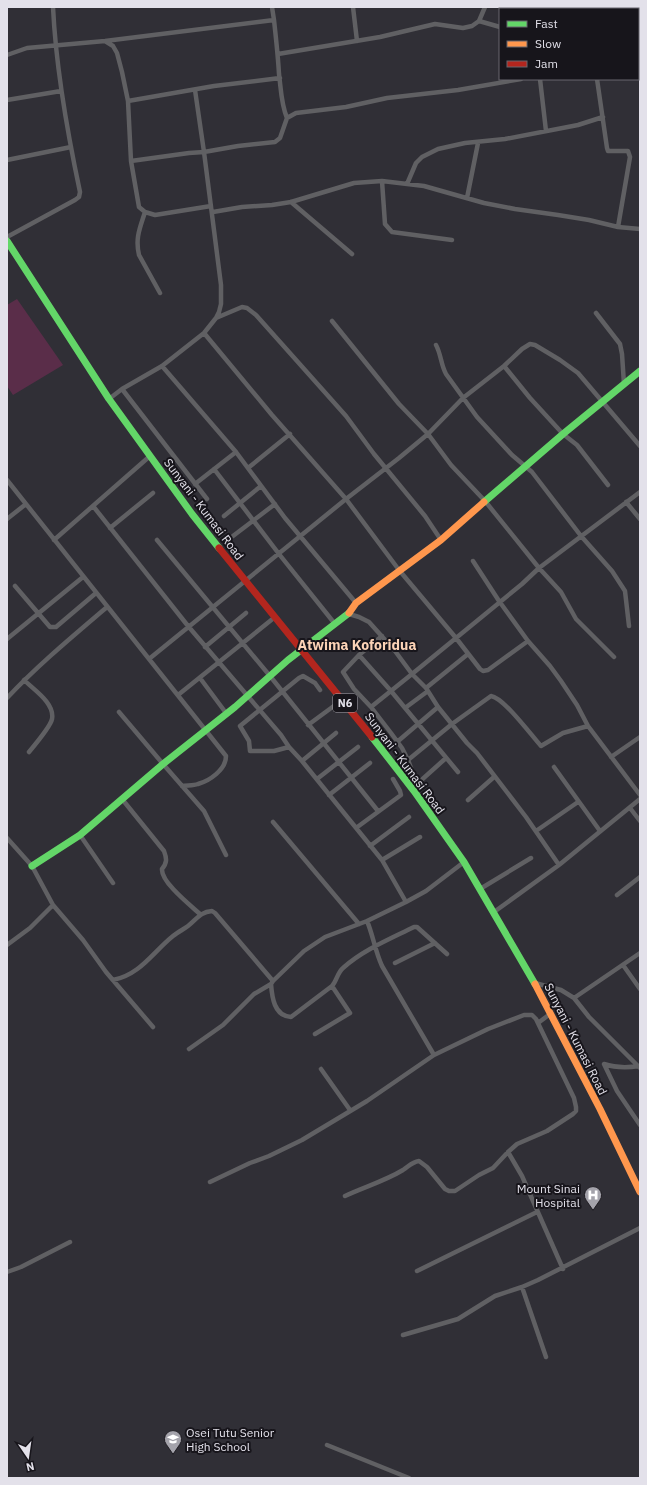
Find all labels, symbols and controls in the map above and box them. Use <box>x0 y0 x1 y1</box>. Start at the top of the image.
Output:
legend <box>499 8 639 80</box>
text: Fast <box>535 16 558 31</box>
text: Slow <box>535 36 561 51</box>
text: Jam <box>535 56 558 71</box>
street label: Sunyani - Kumasi Road <box>161 455 247 563</box>
district label: Atwima Koforidua <box>298 636 416 654</box>
road number: N6 <box>333 694 357 712</box>
street label: Sunyani - Kumasi Road <box>362 709 448 817</box>
street label: Sunyani - Kumasi Road <box>541 981 611 1097</box>
place label: Mount Sinai Hospital <box>517 1181 580 1210</box>
hospital icon: Mount Sinai Hospital <box>583 1185 603 1210</box>
place label: Osei Tutu Senior High School <box>186 1425 275 1454</box>
school or university icon: Osei Tutu Senior High School <box>163 1429 183 1454</box>
north arrow <box>8 1437 48 1477</box>
text: N <box>25 1459 36 1474</box>

